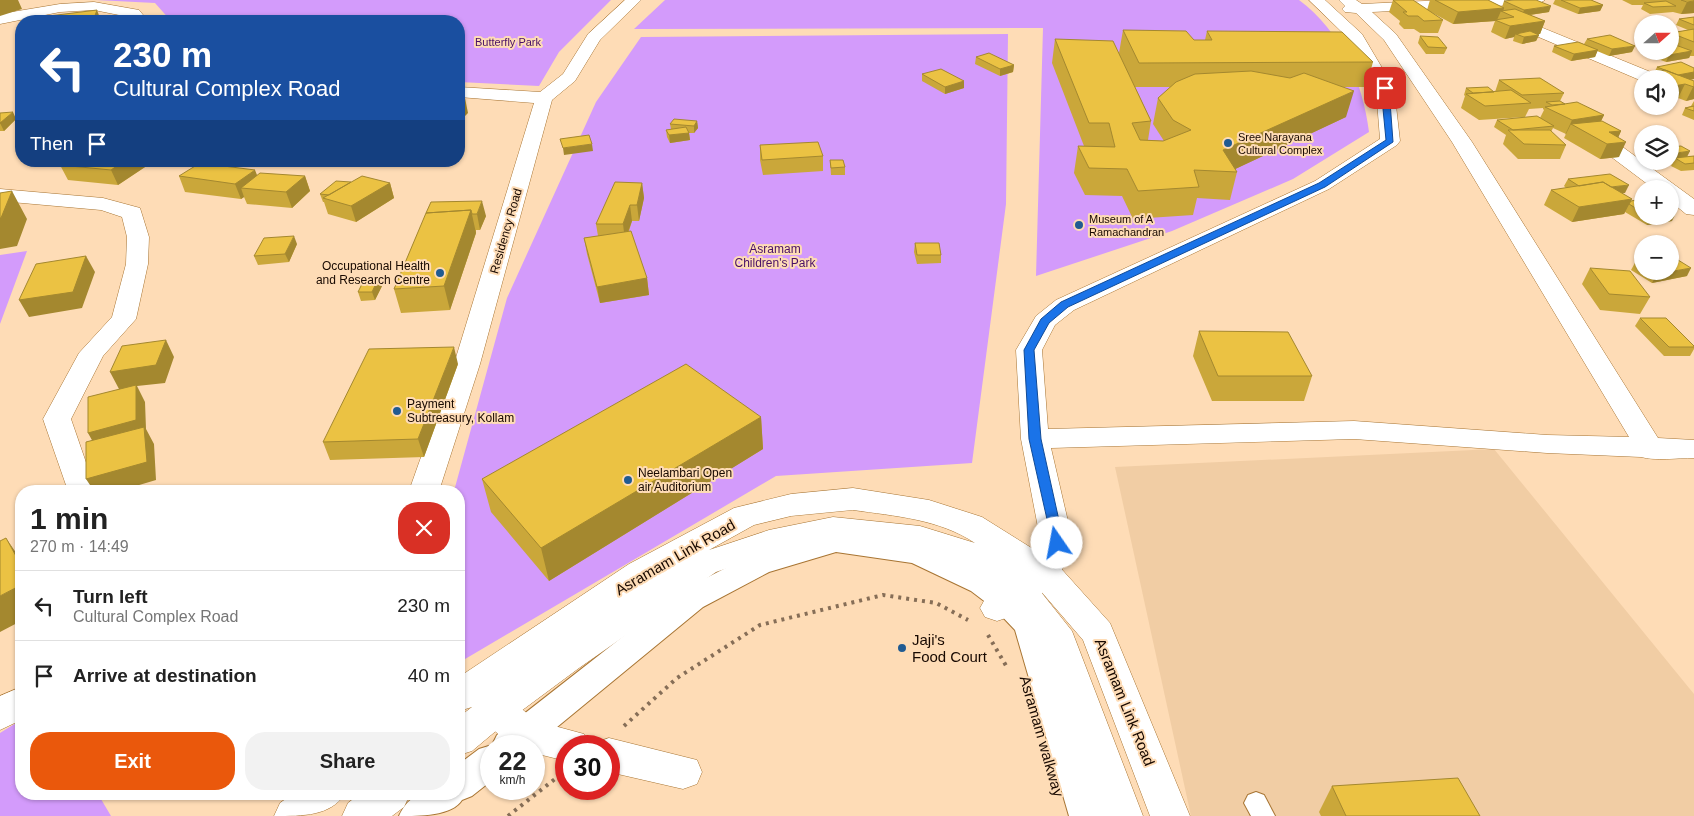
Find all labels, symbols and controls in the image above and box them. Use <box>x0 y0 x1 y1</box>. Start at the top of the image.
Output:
north arrow <box>1634 15 1679 60</box>
map controls <box>1634 15 1679 280</box>
icon: left <box>30 35 95 100</box>
text: 230 m <box>113 35 212 74</box>
park label: Butterfly Park <box>475 36 542 48</box>
pin <box>1364 67 1406 109</box>
button: sound <box>1634 70 1679 115</box>
icon: arrive <box>1371 74 1399 102</box>
text: Cultural Complex Road <box>113 76 340 101</box>
button: layers <box>1634 125 1679 170</box>
icon: arrive <box>83 130 111 158</box>
place label: Sree Narayana Cultural Complex <box>1238 131 1323 156</box>
text: Then <box>30 133 73 154</box>
marker: Sree Narayana Cultural Complex <box>1222 137 1234 149</box>
button: + <box>1634 180 1679 225</box>
street label: Residency Road <box>487 187 525 275</box>
place label: Museum of A Ramachandran <box>1089 213 1164 238</box>
marker: Museum of A Ramachandran <box>1073 219 1085 231</box>
button: − <box>1634 235 1679 280</box>
park label: Asramam Children's Park <box>735 242 816 270</box>
place label: Occupational Health and Research Centre <box>316 259 430 287</box>
marker: Occupational Health and Research Centre <box>434 267 446 279</box>
place label: Payment Subtreasury, Kollam <box>407 397 514 425</box>
marker: Payment Subtreasury, Kollam <box>391 405 403 417</box>
place label: Neelambari Open air Auditorium <box>638 466 732 494</box>
marker: Neelambari Open air Auditorium <box>622 474 634 486</box>
text: 1 min <box>30 502 108 535</box>
button: close <box>398 502 450 554</box>
street label: Asramam Link Road <box>612 516 738 598</box>
position arrow <box>1030 516 1082 568</box>
text: 270 m · 14:49 <box>30 538 129 555</box>
text: Turn left <box>73 586 148 607</box>
icon: left <box>30 592 58 620</box>
text: 230 m <box>397 595 450 616</box>
text: Cultural Complex Road <box>73 608 238 625</box>
place label: Jaji's Food Court <box>912 631 988 665</box>
street label: Asramam Link Road <box>1092 636 1158 768</box>
marker: Jaji's Food Court <box>896 642 908 654</box>
icon: arrive <box>30 662 58 690</box>
text: Arrive at destination <box>73 665 257 686</box>
text: 40 m <box>408 665 450 686</box>
street label: Asramam walkway <box>1017 674 1068 799</box>
button: Exit <box>30 732 235 790</box>
button: Share <box>245 732 450 790</box>
speed limit sign: 30 <box>555 735 620 800</box>
text: 22 <box>499 747 526 775</box>
text: km/h <box>499 773 526 787</box>

